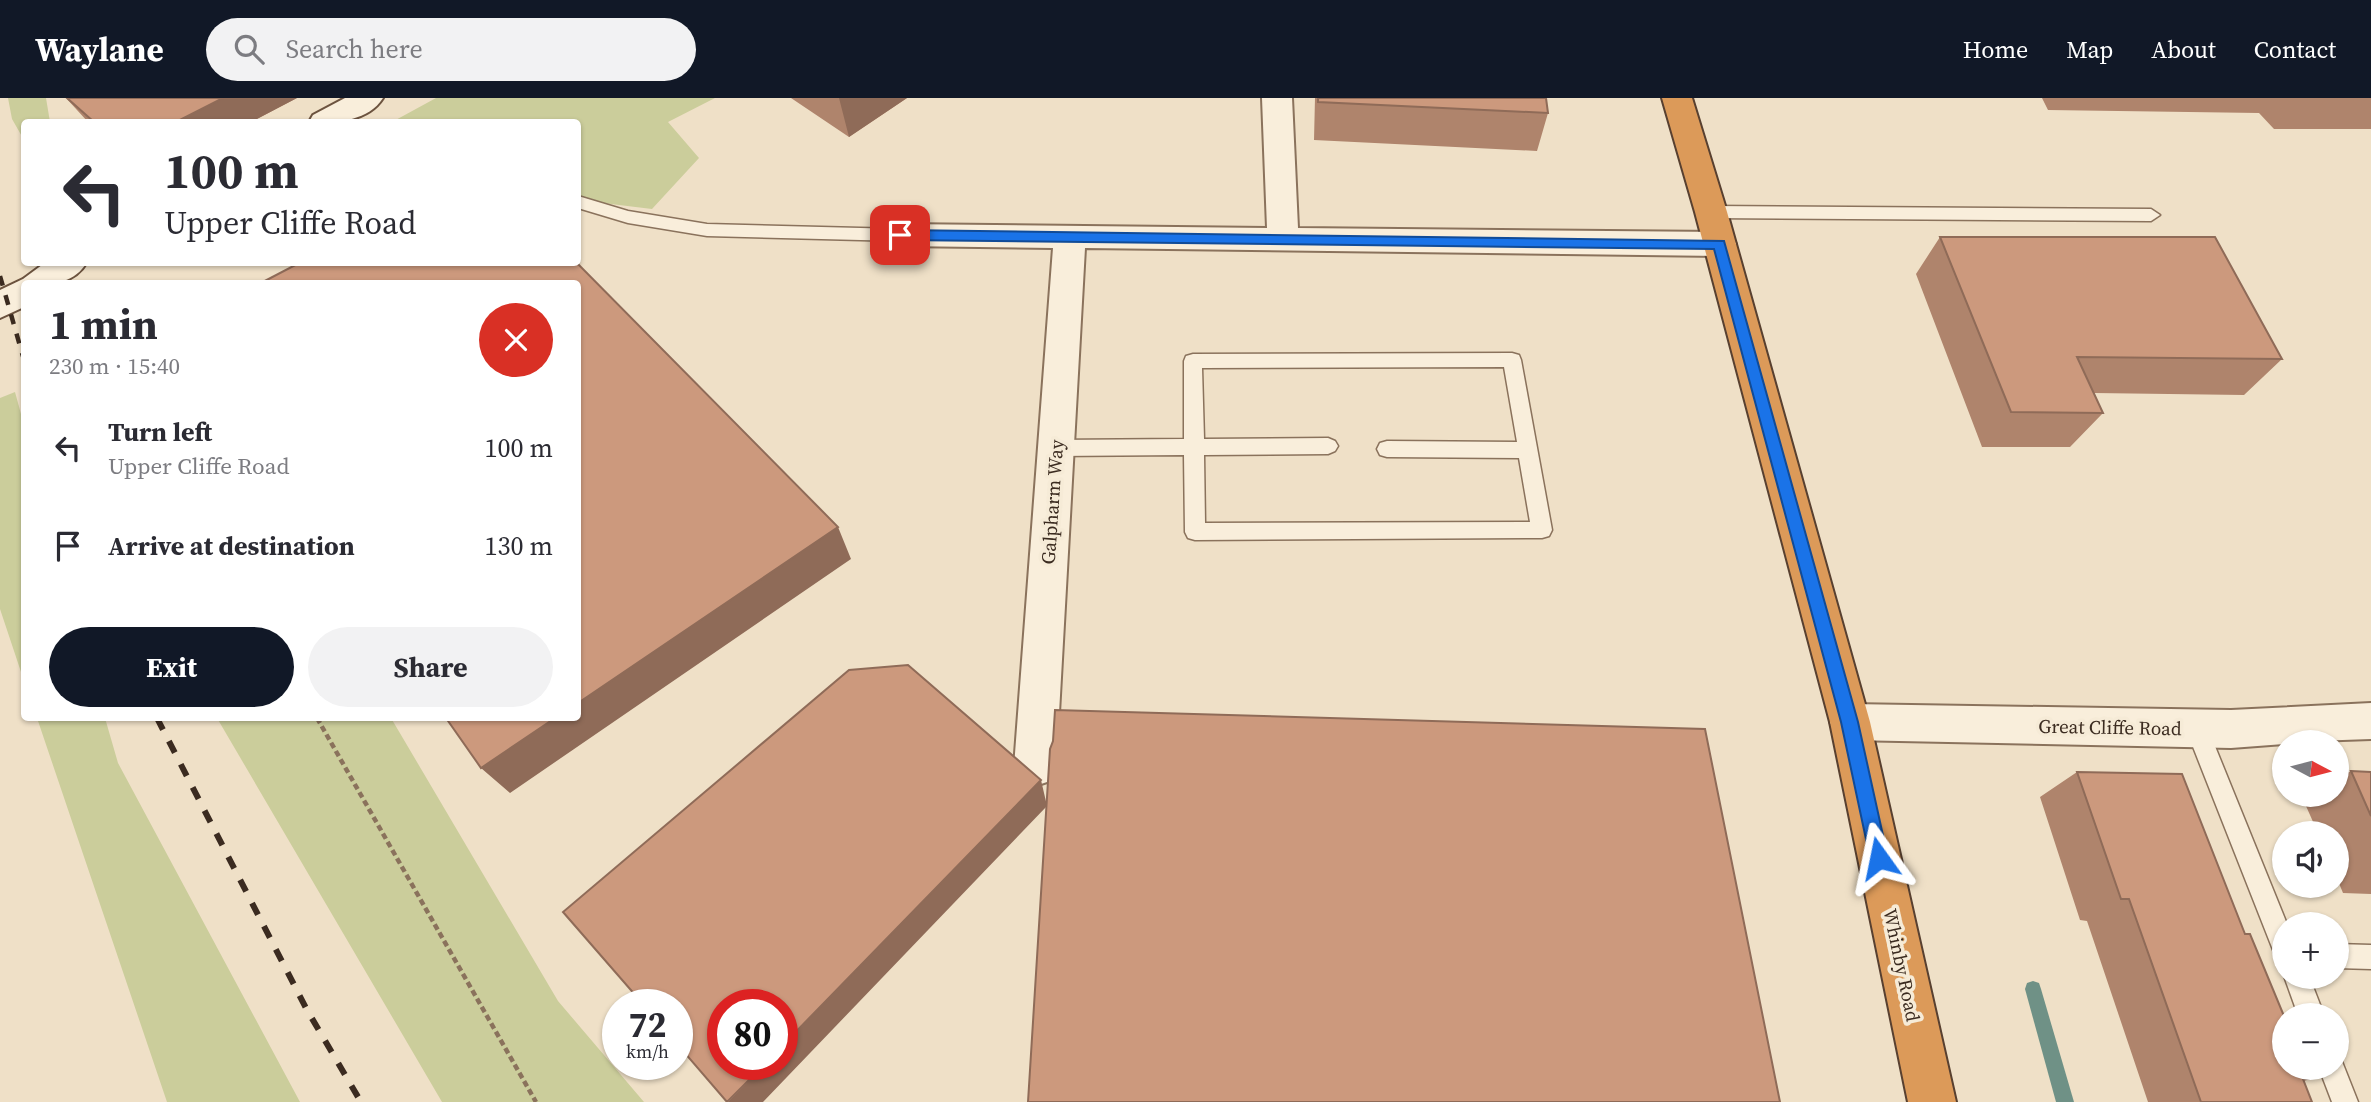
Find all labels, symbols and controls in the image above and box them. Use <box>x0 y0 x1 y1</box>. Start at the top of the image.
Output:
search box <box>206 18 696 81</box>
text: Waylane <box>35 27 164 72</box>
icon: search <box>230 30 268 68</box>
text: Search here <box>286 31 423 67</box>
text: Home <box>1963 33 2028 66</box>
text: Map <box>2066 33 2113 66</box>
text: About <box>2151 33 2216 66</box>
text: Contact <box>2254 33 2336 66</box>
text: 100 m <box>164 137 299 204</box>
icon: left <box>49 147 140 238</box>
text: Upper Cliffe Road <box>164 201 416 245</box>
pin <box>870 205 930 265</box>
icon: arrive <box>881 216 919 254</box>
text: 1 min <box>49 295 158 353</box>
button: close <box>479 303 553 377</box>
text: 230 m · 15:40 <box>49 350 180 382</box>
text: Turn left <box>108 414 212 450</box>
icon: left <box>49 429 87 467</box>
text: 100 m <box>485 430 553 466</box>
street label: Galpharm Way <box>1035 438 1069 565</box>
text: Upper Cliffe Road <box>108 450 289 482</box>
icon: arrive <box>49 527 87 565</box>
text: Arrive at destination <box>108 528 355 564</box>
text: 130 m <box>485 528 553 564</box>
button: Exit <box>49 627 294 707</box>
button: Share <box>308 627 553 707</box>
street label: Great Cliffe Road <box>2038 713 2182 741</box>
north arrow <box>2272 730 2348 807</box>
map controls <box>2272 730 2349 1080</box>
position arrow <box>1842 821 1916 895</box>
button: sound <box>2272 821 2349 898</box>
street label: Whinby Road <box>1877 906 1927 1024</box>
button: + <box>2272 912 2349 989</box>
speed limit sign: 80 <box>707 989 798 1080</box>
text: 72 <box>629 1001 666 1049</box>
button: − <box>2272 1003 2349 1080</box>
text: km/h <box>626 1039 669 1064</box>

